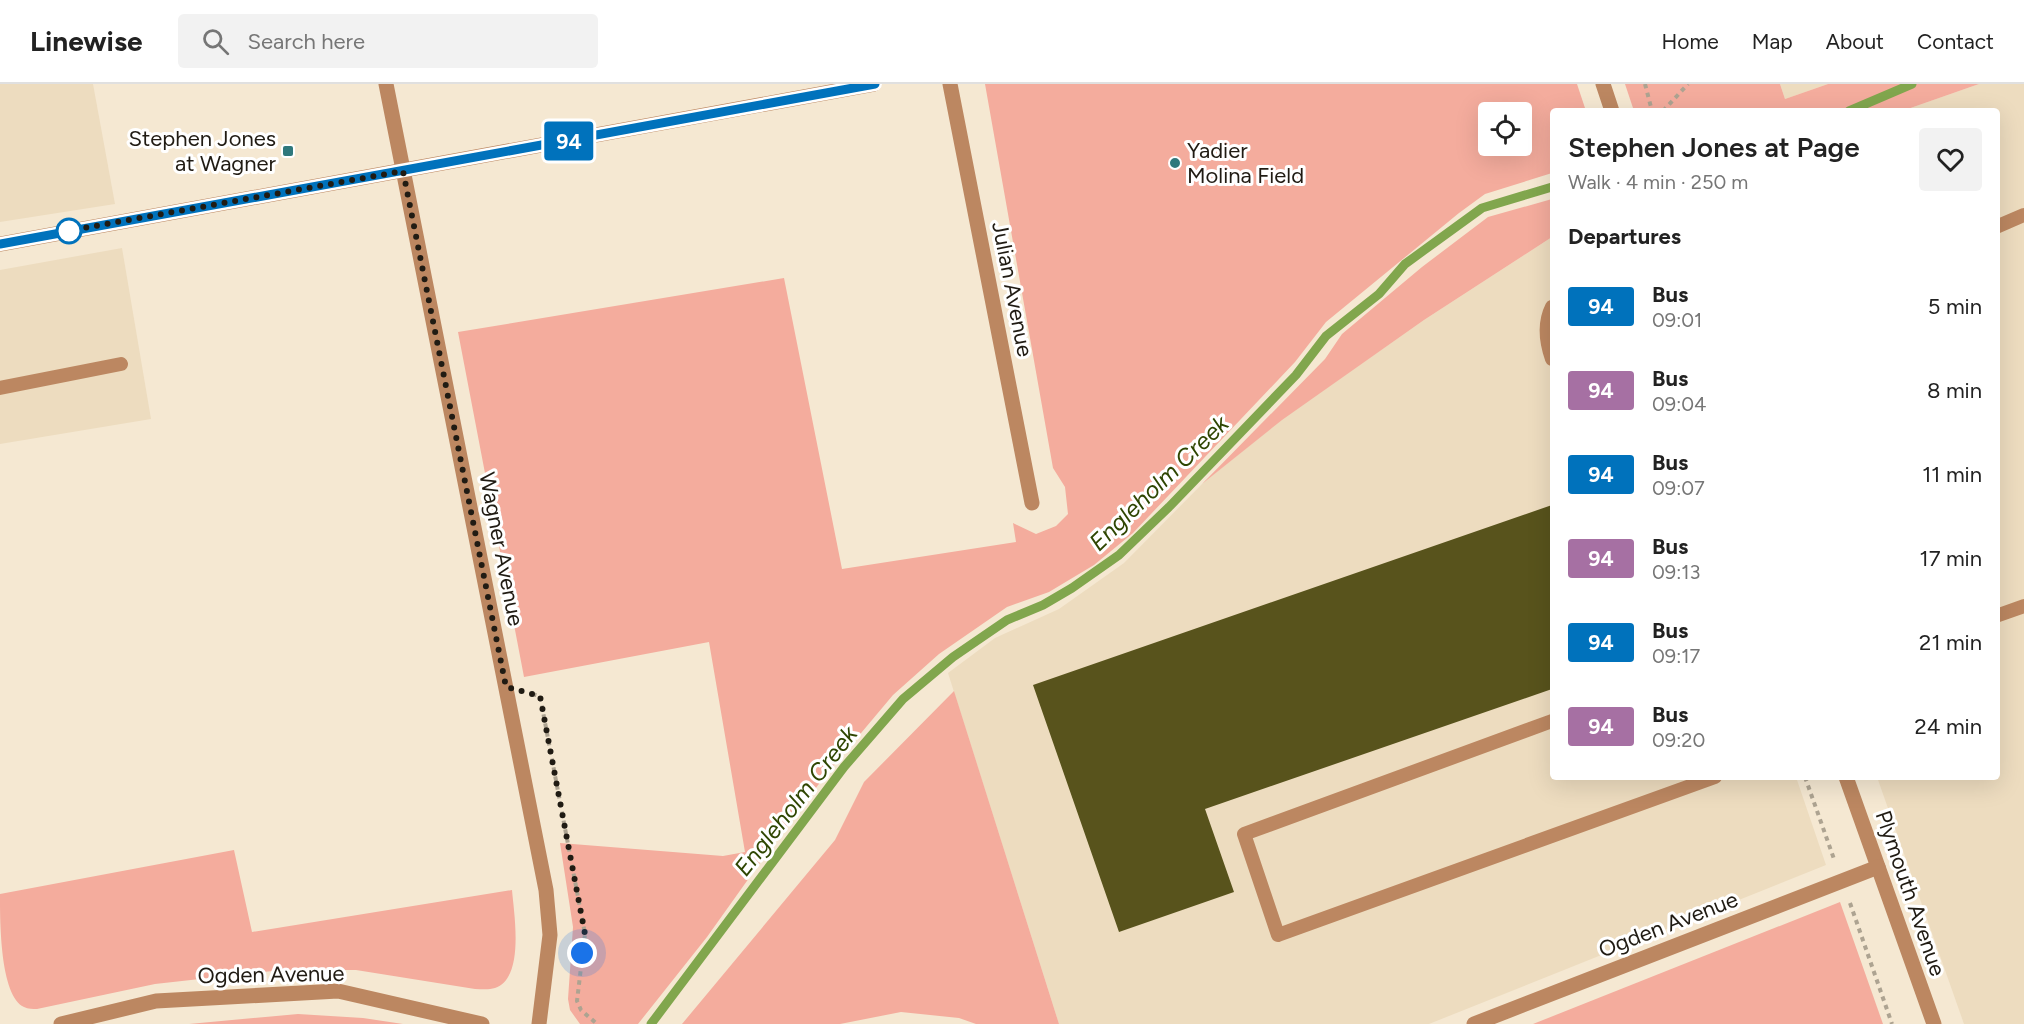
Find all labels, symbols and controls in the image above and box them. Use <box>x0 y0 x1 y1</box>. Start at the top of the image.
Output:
search box <box>178 14 598 68</box>
text: Linewise <box>30 24 142 58</box>
icon: search <box>199 25 232 58</box>
text: Search here <box>247 28 365 55</box>
text: Home <box>1662 29 1719 54</box>
text: Map <box>1752 29 1793 54</box>
text: About <box>1826 29 1884 54</box>
text: Contact <box>1917 29 1994 54</box>
map controls <box>1478 102 1532 156</box>
button: locate <box>1478 102 1532 156</box>
line badge: 94 <box>542 122 596 160</box>
place label: Stephen Jones at Wagner <box>129 125 277 177</box>
button: heart <box>1919 128 1982 191</box>
text: 94 <box>556 129 582 154</box>
text: Stephen Jones at Page <box>1568 130 1860 164</box>
place label: Yadier Molina Field <box>1187 137 1304 189</box>
marker: Stephen Jones at Wagner <box>281 144 295 158</box>
marker: Yadier Molina Field <box>1168 156 1182 170</box>
text: Walk · 4 min · 250 m <box>1568 170 1748 194</box>
unlabelled marker <box>56 218 82 244</box>
street label: Julian Avenue <box>986 219 1039 359</box>
text: Departures <box>1568 223 1681 250</box>
text: Bus <box>1652 281 1688 308</box>
text: 5 min <box>1928 293 1982 320</box>
text: 94 <box>1588 294 1614 319</box>
text: 09:01 <box>1652 308 1702 332</box>
text: Bus <box>1652 365 1688 392</box>
text: 8 min <box>1927 377 1982 404</box>
text: 94 <box>1588 378 1614 403</box>
text: 09:04 <box>1652 392 1706 416</box>
water label: Engleholm Creek <box>1083 408 1235 556</box>
text: Bus <box>1652 449 1688 476</box>
text: 11 min <box>1922 461 1982 488</box>
text: 94 <box>1588 462 1614 487</box>
street label: Wagner Avenue <box>473 470 530 628</box>
text: 09:07 <box>1652 476 1705 500</box>
text: Bus <box>1652 533 1688 560</box>
text: 17 min <box>1920 545 1982 572</box>
text: 94 <box>1588 546 1614 571</box>
text: 09:13 <box>1652 560 1700 584</box>
text: Bus <box>1652 617 1688 644</box>
text: 21 min <box>1919 629 1982 656</box>
text: 94 <box>1588 630 1614 655</box>
text: 09:17 <box>1652 644 1700 668</box>
text: Bus <box>1652 701 1688 728</box>
text: 24 min <box>1915 713 1982 740</box>
text: 94 <box>1588 714 1614 739</box>
water label: Engleholm Creek <box>728 719 864 882</box>
text: 09:20 <box>1652 728 1705 752</box>
street label: Plymouth Avenue <box>1870 807 1952 980</box>
street label: Ogden Avenue <box>1595 886 1742 963</box>
your location <box>567 938 597 968</box>
street label: Ogden Avenue <box>197 960 345 989</box>

